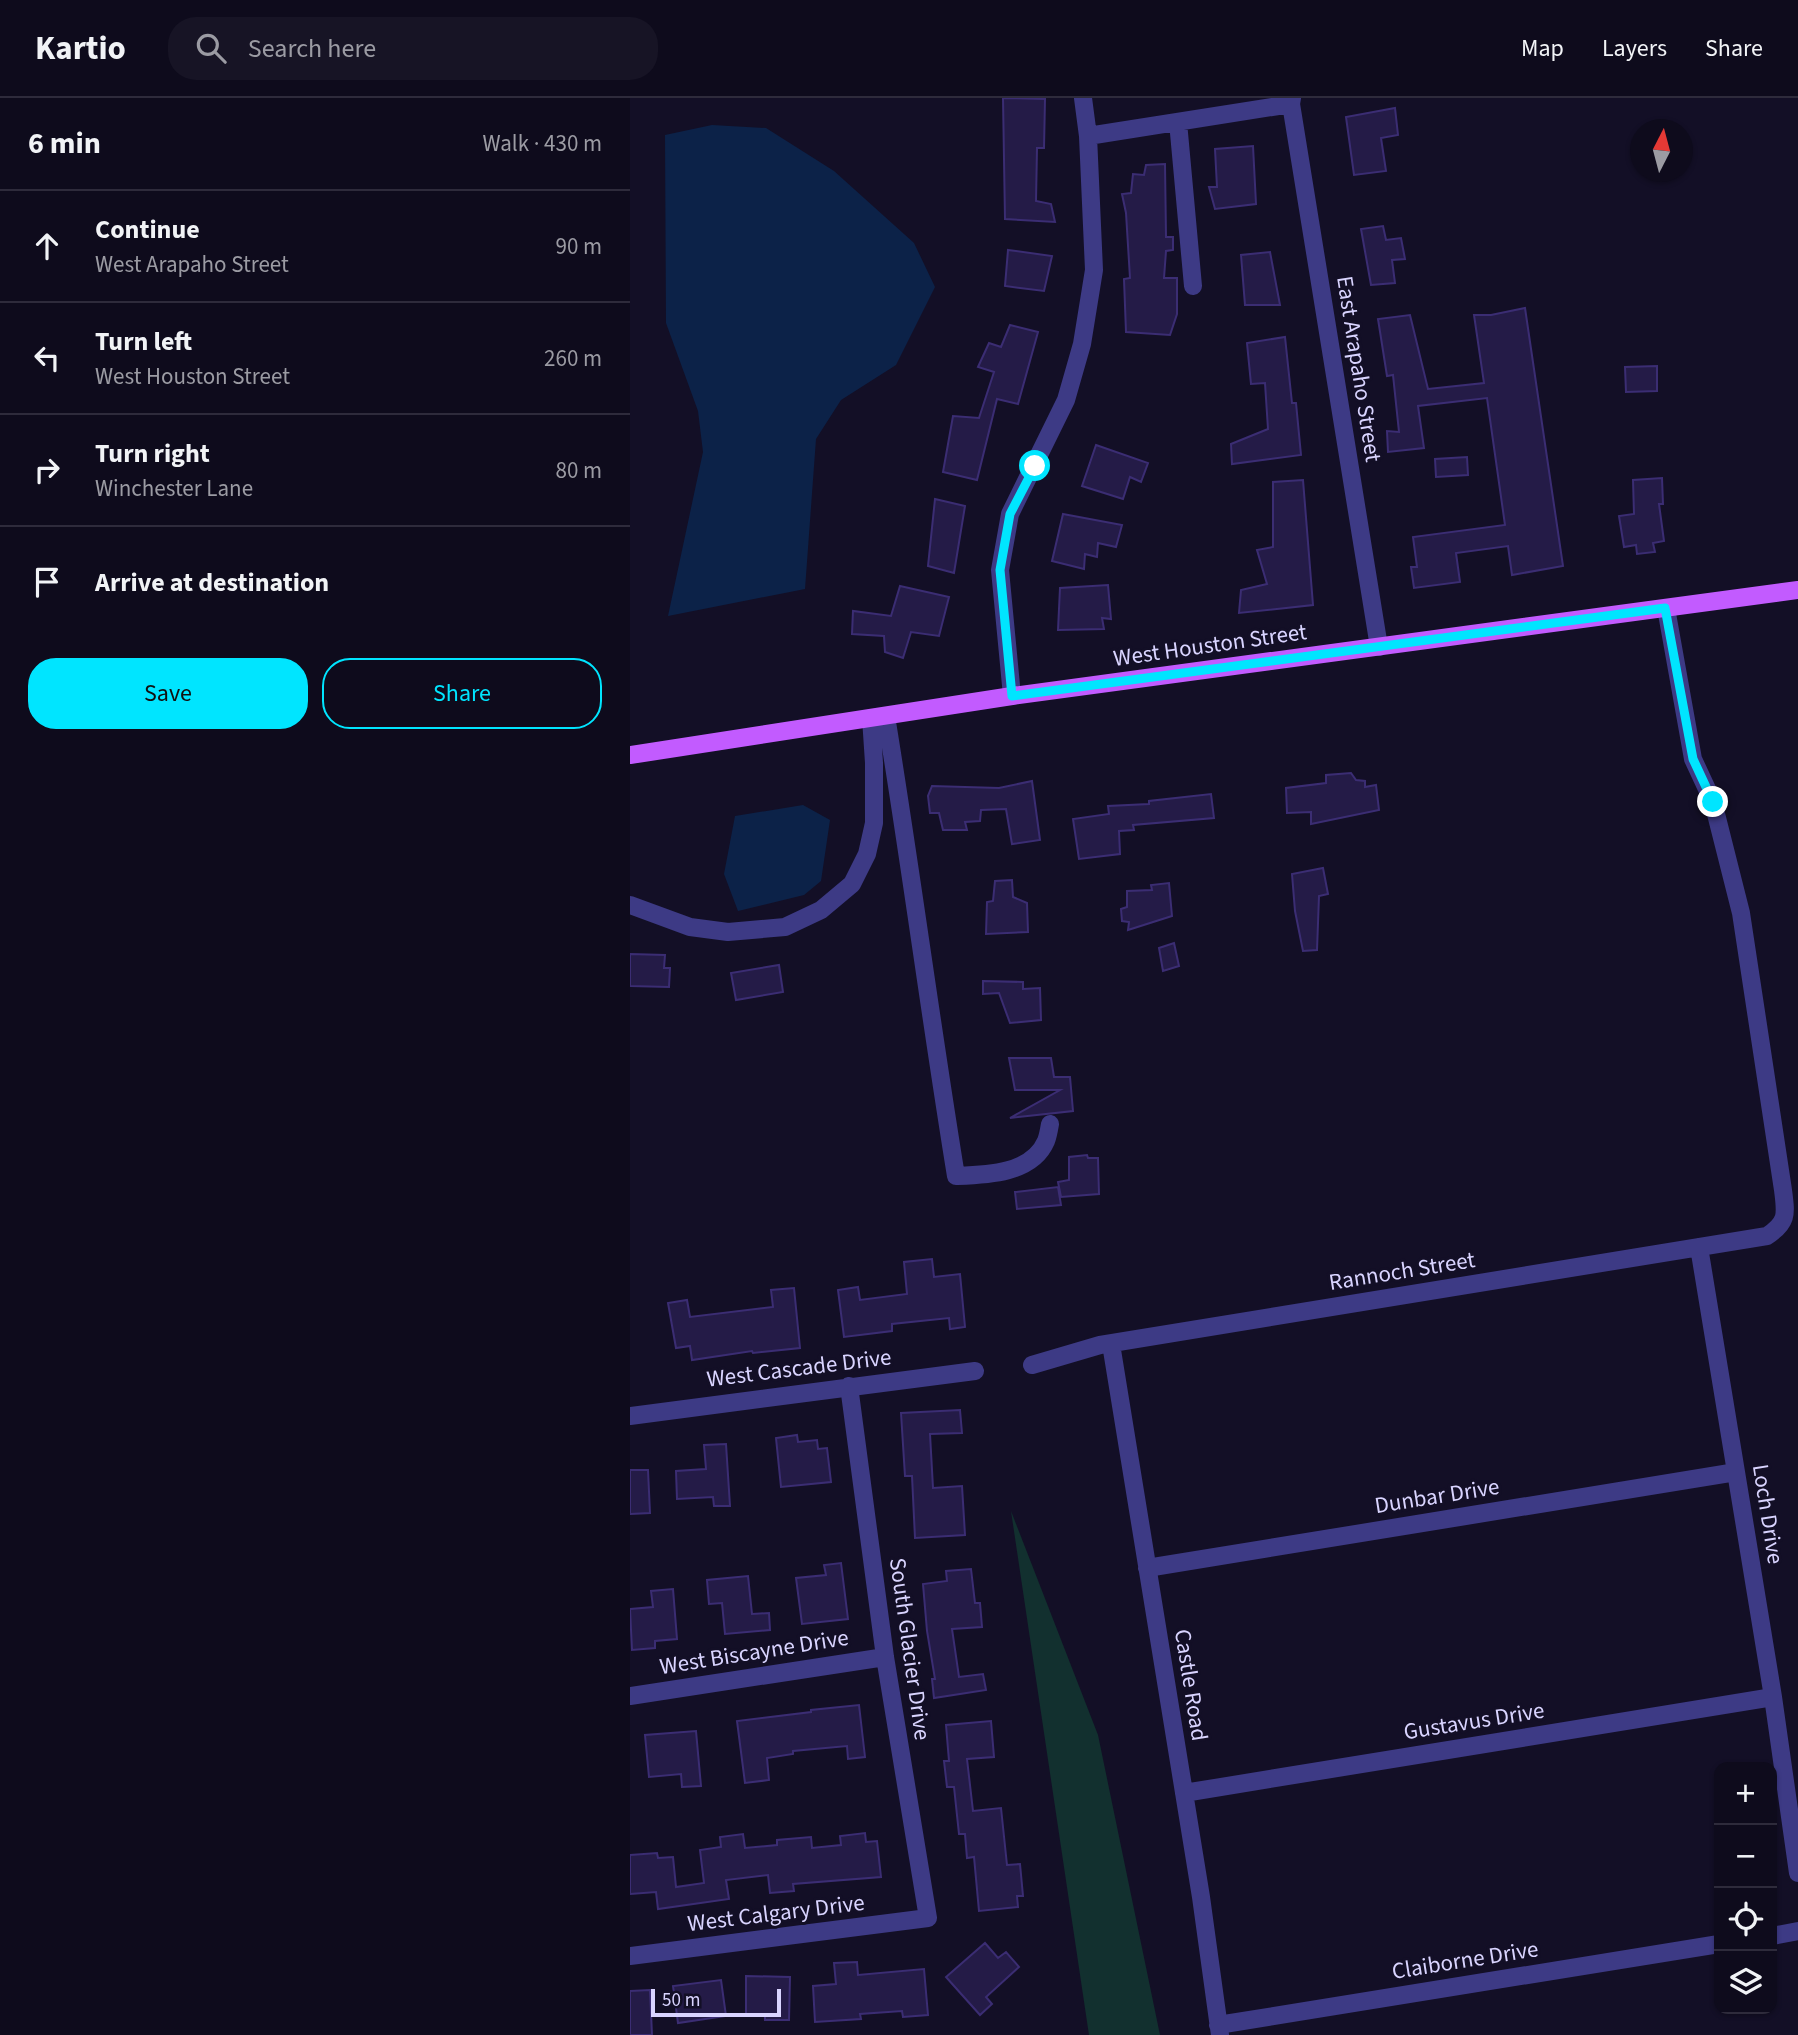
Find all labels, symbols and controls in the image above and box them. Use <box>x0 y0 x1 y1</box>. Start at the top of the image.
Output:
search box <box>168 17 658 80</box>
text: Kartio <box>35 25 126 72</box>
icon: search <box>192 29 230 67</box>
text: Search here <box>248 30 376 67</box>
text: Map <box>1521 31 1564 66</box>
text: Layers <box>1602 31 1667 66</box>
text: Share <box>1705 31 1763 66</box>
north arrow <box>1630 119 1693 182</box>
text: 6 min <box>28 122 101 165</box>
text: Walk · 430 m <box>483 127 602 160</box>
text: Continue <box>95 211 200 248</box>
icon: ahead <box>28 227 66 265</box>
text: 90 m <box>555 230 602 263</box>
text: West Arapaho Street <box>95 248 289 281</box>
street label: East Arapaho Street <box>1328 274 1390 465</box>
text: Turn left <box>95 323 192 360</box>
icon: left <box>28 339 66 377</box>
text: 260 m <box>544 342 602 375</box>
text: West Houston Street <box>95 360 290 393</box>
text: Turn right <box>95 435 210 472</box>
route start <box>1019 450 1050 481</box>
icon: right <box>28 451 66 489</box>
text: 80 m <box>555 454 602 487</box>
text: Winchester Lane <box>95 472 253 505</box>
icon: arrive <box>28 563 66 601</box>
text: Arrive at destination <box>95 564 329 601</box>
street label: West Houston Street <box>1111 615 1309 675</box>
button: Save <box>28 658 308 729</box>
button: Share <box>322 658 602 729</box>
route end <box>1697 786 1728 817</box>
street label: Rannoch Street <box>1327 1243 1478 1299</box>
street label: West Cascade Drive <box>705 1340 893 1396</box>
street label: Loch Drive <box>1744 1462 1792 1566</box>
street label: Dunbar Drive <box>1372 1470 1502 1522</box>
street label: South Glacier Drive <box>881 1556 939 1742</box>
street label: West Biscayne Drive <box>657 1621 851 1683</box>
street label: Castle Road <box>1166 1627 1216 1743</box>
street label: Gustavus Drive <box>1401 1694 1547 1748</box>
map controls <box>1714 1762 1777 2014</box>
button: + <box>1714 1762 1777 1825</box>
button: − <box>1714 1825 1777 1888</box>
street label: West Calgary Drive <box>686 1886 866 1940</box>
button: locate <box>1714 1888 1777 1951</box>
street label: Claiborne Drive <box>1389 1932 1541 1988</box>
button: layers <box>1714 1951 1777 2014</box>
scale bar <box>651 1986 780 2018</box>
text: 50 m <box>662 1987 700 2014</box>

